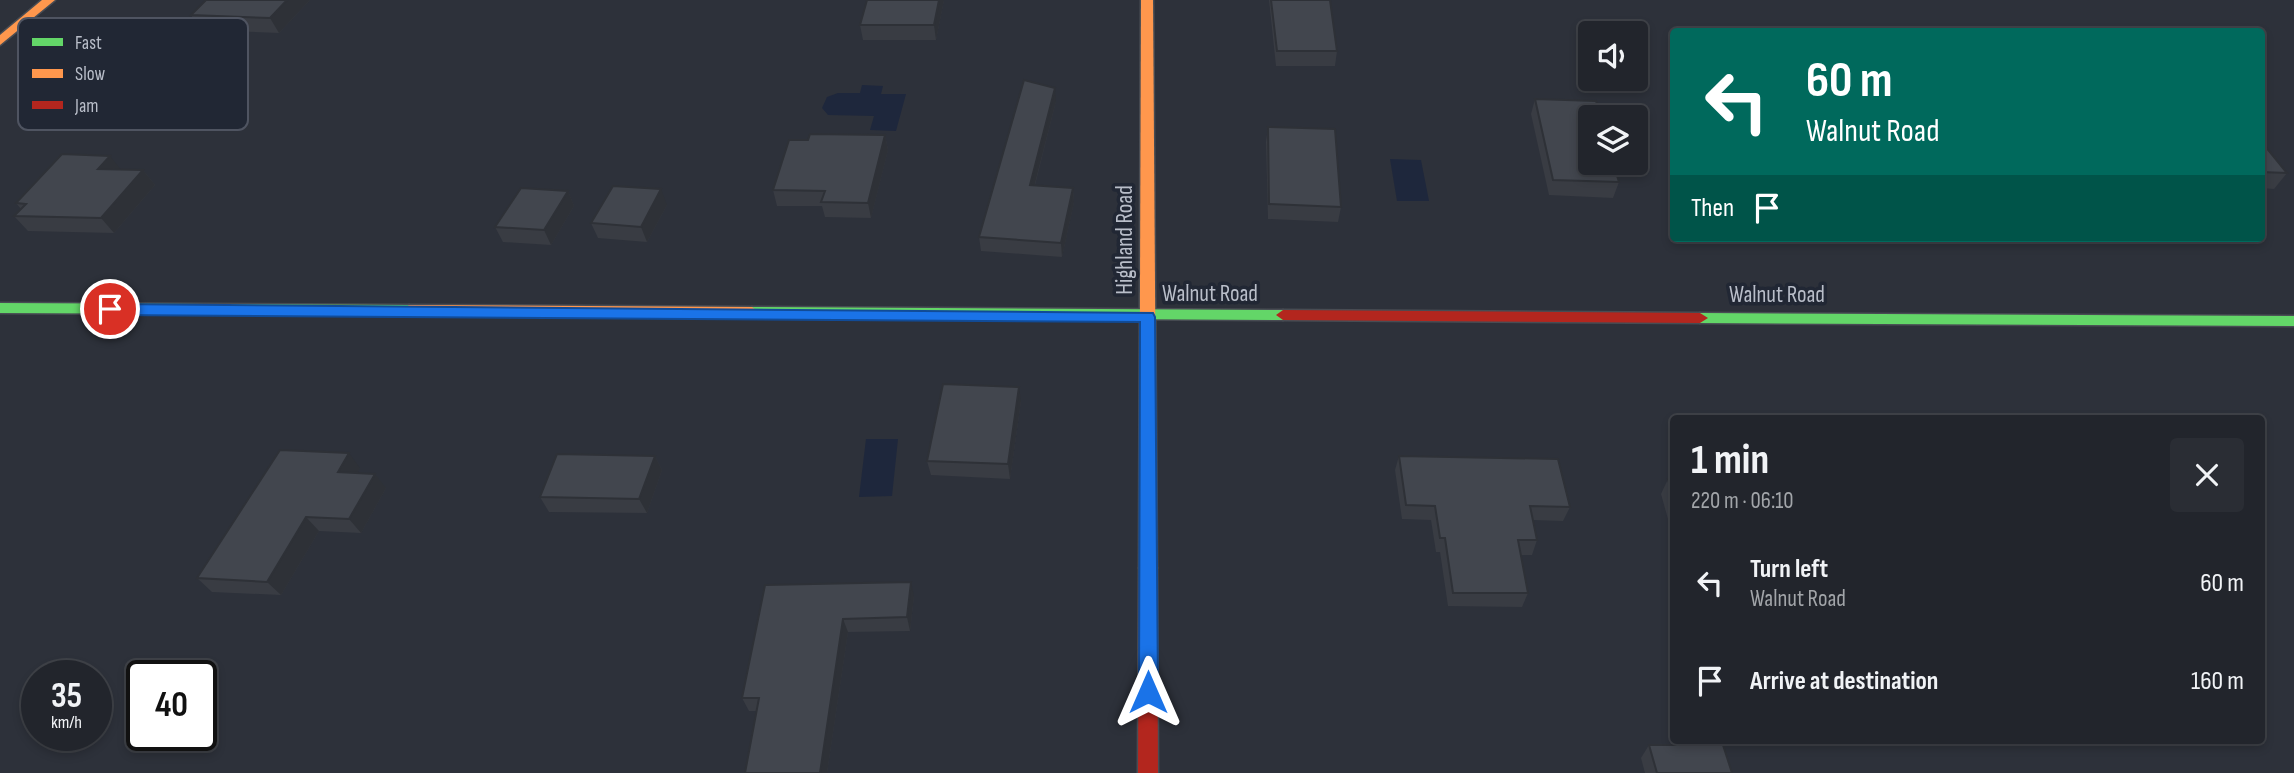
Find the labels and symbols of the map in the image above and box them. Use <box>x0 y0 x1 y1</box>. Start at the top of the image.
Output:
legend <box>18 18 248 130</box>
text: Fast <box>75 32 102 55</box>
text: Slow <box>75 63 105 86</box>
text: Jam <box>74 95 98 118</box>
street label: Highland Road <box>1111 185 1139 295</box>
pin <box>80 279 140 339</box>
street label: Walnut Road <box>1162 280 1258 308</box>
street label: Walnut Road <box>1729 281 1825 309</box>
position arrow <box>1111 655 1185 729</box>
speed limit sign: 40 <box>126 660 217 751</box>

